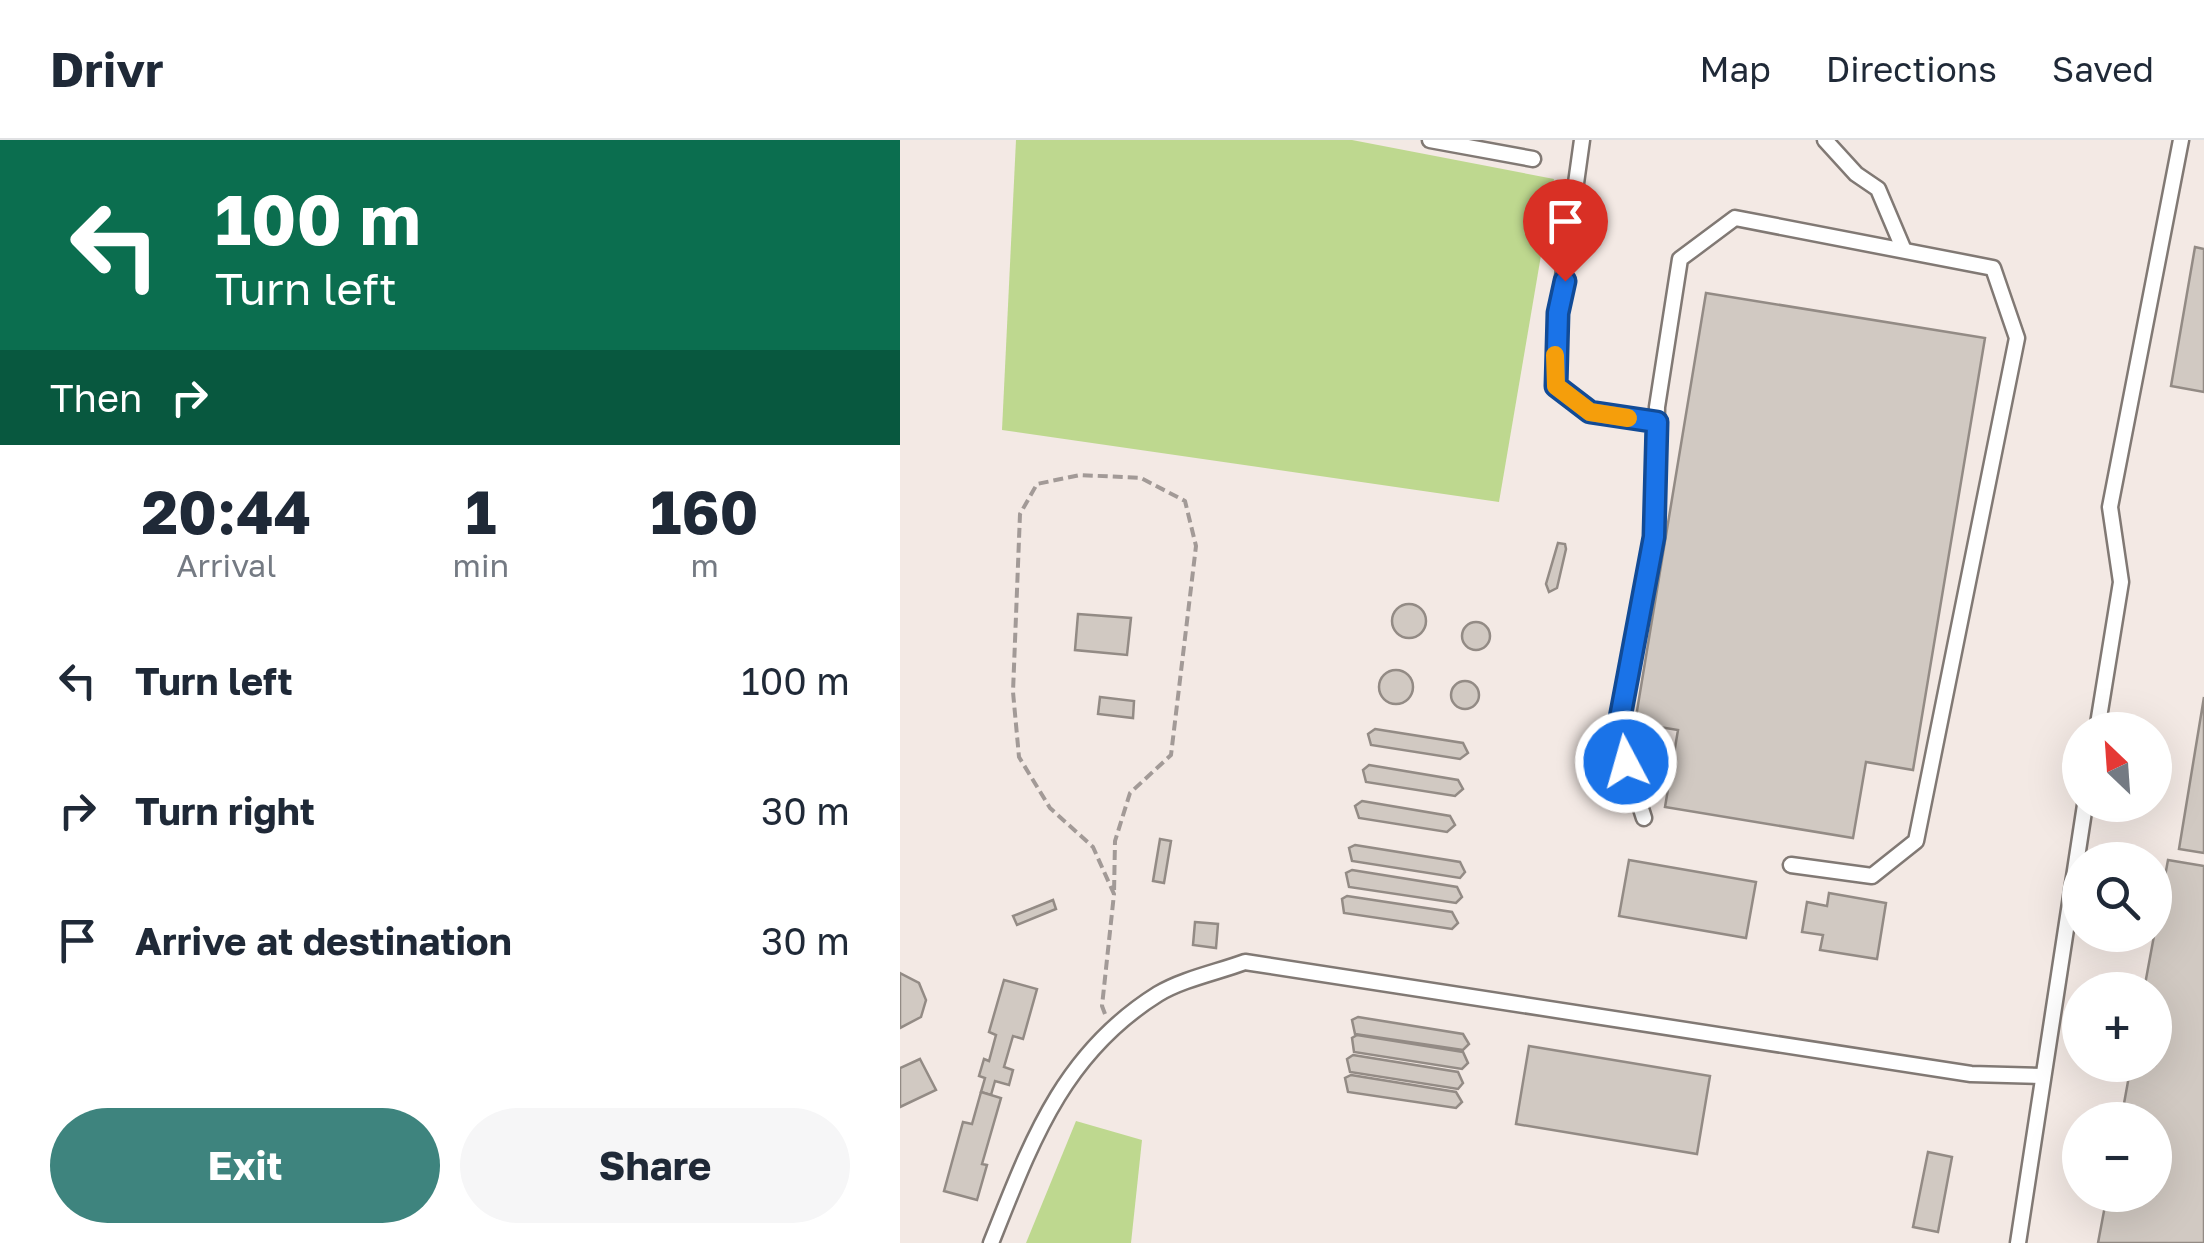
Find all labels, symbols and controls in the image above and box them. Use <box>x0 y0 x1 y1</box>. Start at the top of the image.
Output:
text: Drivr <box>50 40 164 98</box>
text: Map <box>1699 48 1771 90</box>
text: Directions <box>1826 48 1997 90</box>
text: Saved <box>2052 48 2154 90</box>
text: 100 m <box>215 176 421 260</box>
pin <box>1523 179 1608 282</box>
icon: left <box>50 180 180 310</box>
icon: arrive <box>1538 194 1593 249</box>
text: Turn left <box>215 261 397 315</box>
icon: right <box>162 370 217 425</box>
text: Then <box>50 375 142 420</box>
text: 20:44 <box>141 475 311 547</box>
text: 1 <box>465 475 496 547</box>
text: 160 <box>651 475 759 547</box>
text: Arrival <box>176 546 276 584</box>
text: min <box>453 546 509 584</box>
text: m <box>690 546 719 584</box>
icon: left <box>50 653 105 708</box>
text: Turn left <box>135 658 293 703</box>
text: 100 m <box>741 658 850 703</box>
position arrow <box>1574 710 1678 814</box>
north arrow <box>2062 712 2172 822</box>
map controls <box>2062 712 2172 1212</box>
icon: right <box>50 783 105 838</box>
text: Turn right <box>135 788 315 833</box>
text: 30 m <box>761 788 850 833</box>
button: search <box>2062 842 2172 952</box>
icon: arrive <box>50 913 105 968</box>
text: Arrive at destination <box>135 918 512 963</box>
text: 30 m <box>761 918 850 963</box>
button: + <box>2062 972 2172 1082</box>
button: − <box>2062 1102 2172 1212</box>
button: Exit <box>50 1108 440 1223</box>
button: Share <box>460 1108 850 1223</box>

